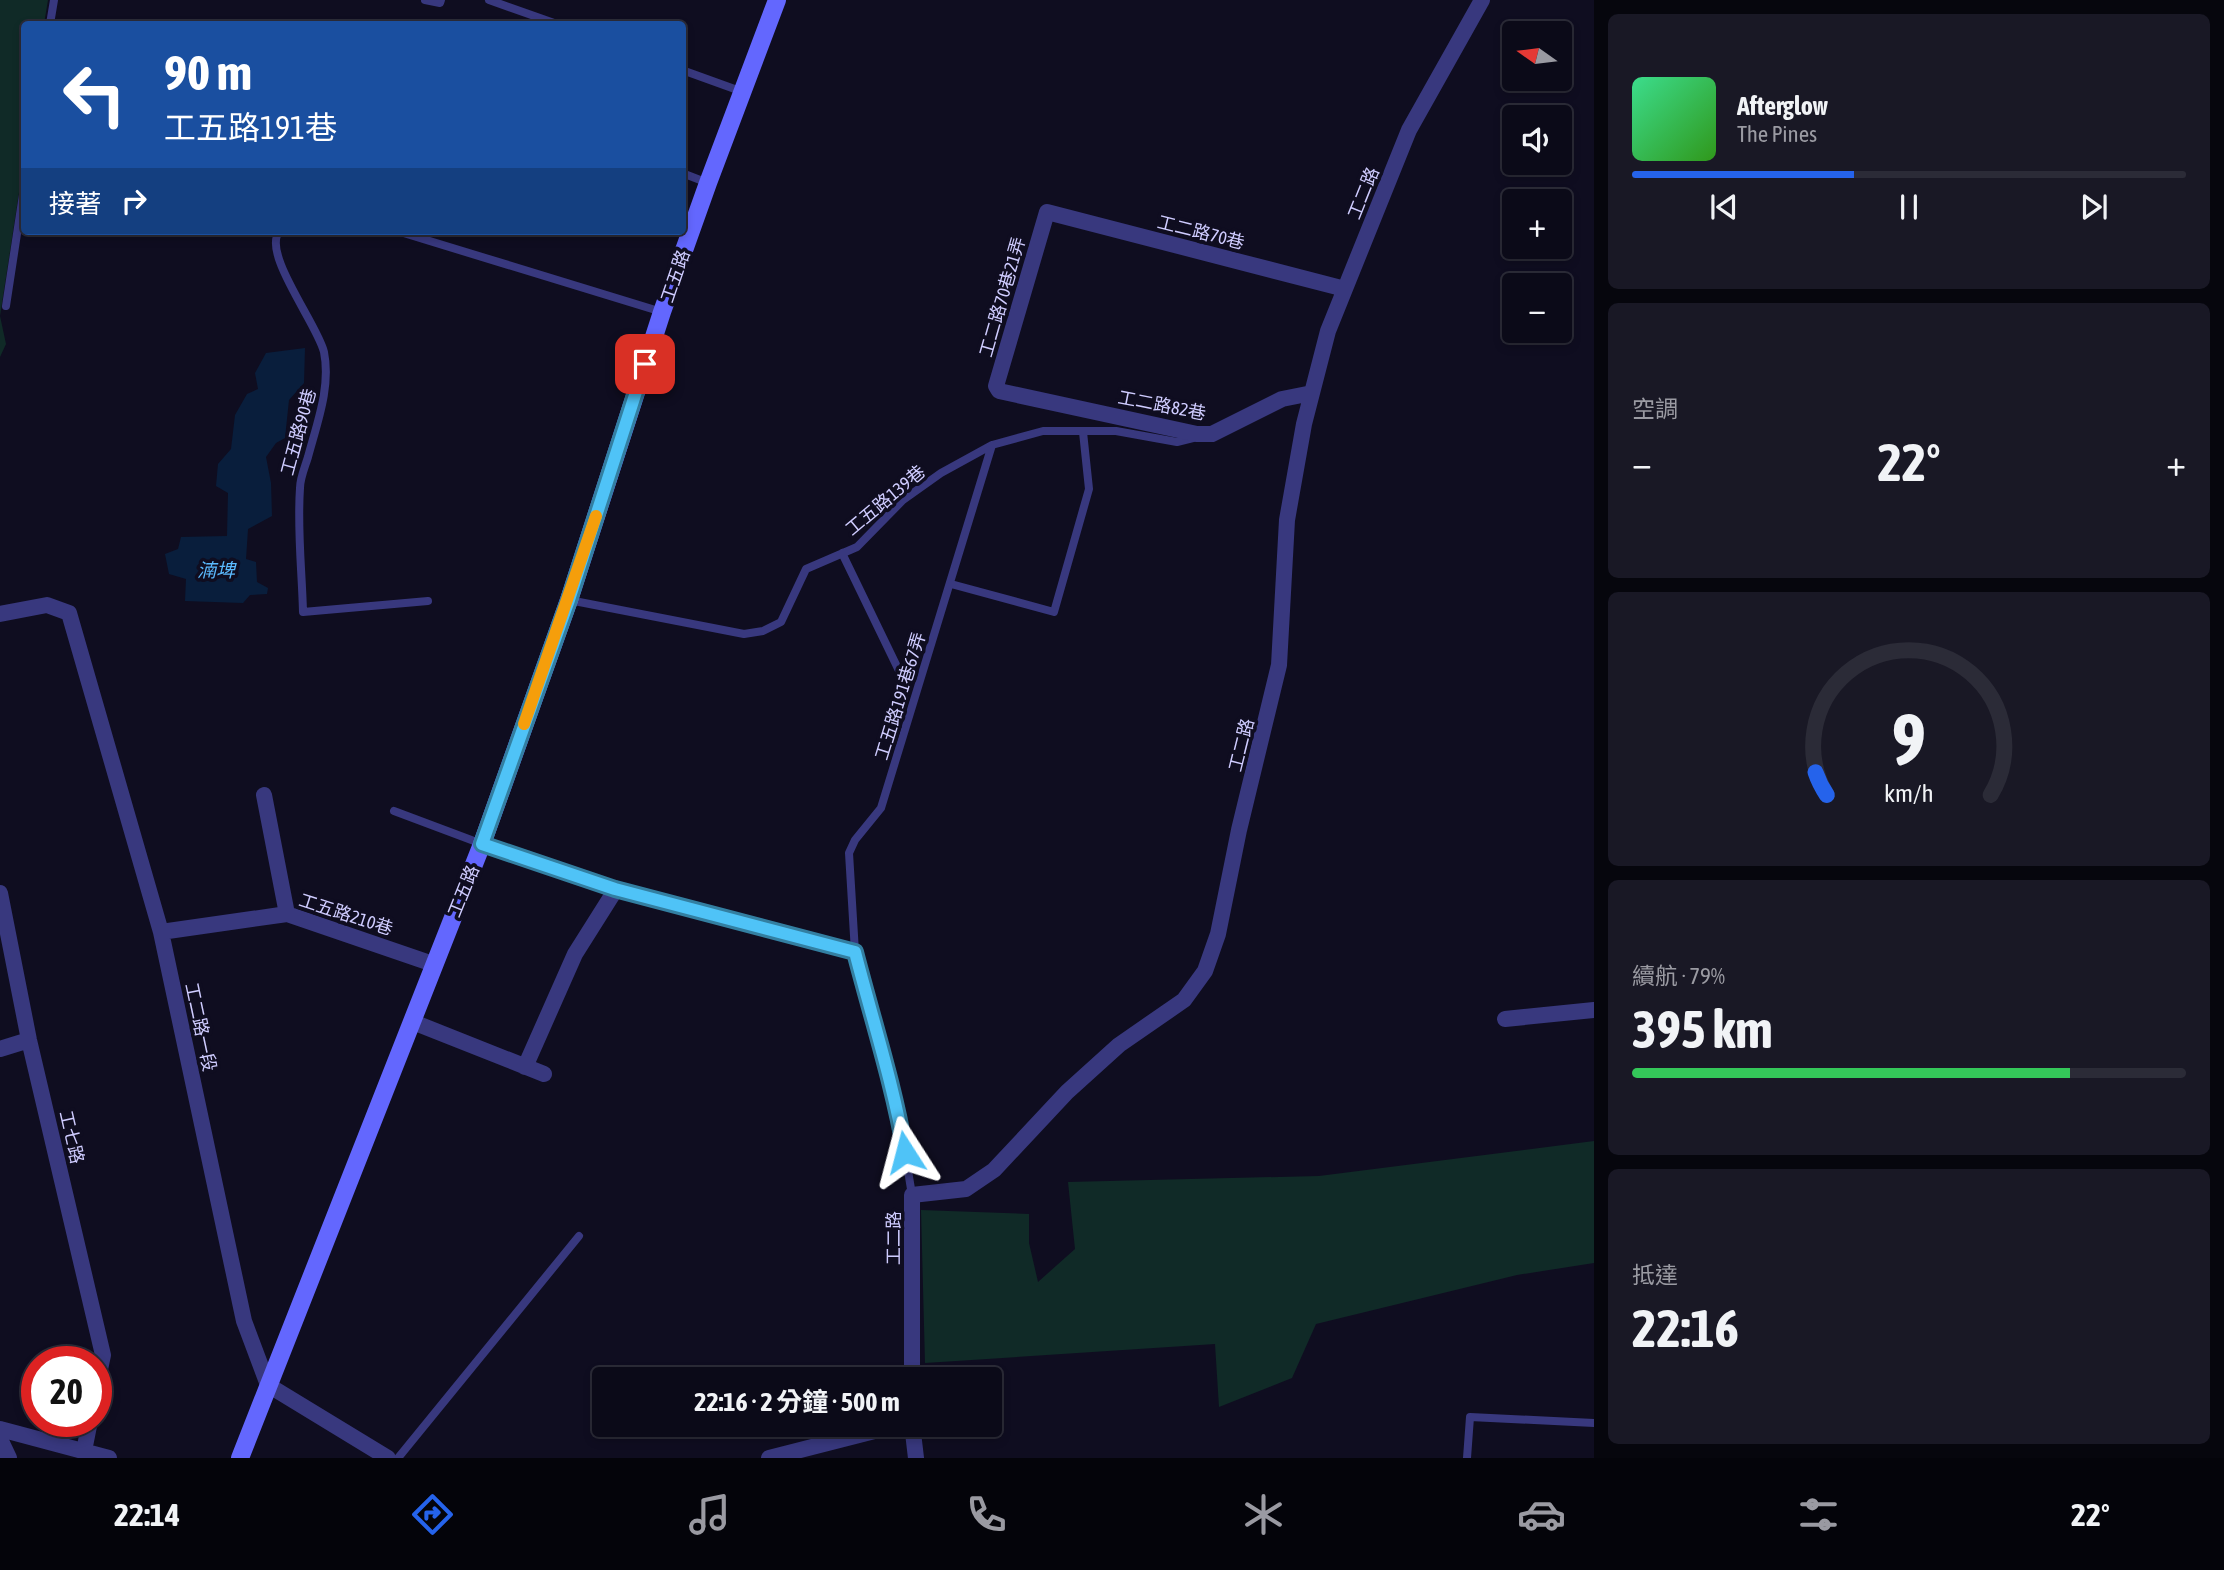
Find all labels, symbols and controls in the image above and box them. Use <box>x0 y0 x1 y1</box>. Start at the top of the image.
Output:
north arrow <box>1502 21 1572 91</box>
map controls <box>1502 21 1572 343</box>
text: 90 m <box>164 44 252 100</box>
icon: left <box>49 49 140 140</box>
text: Afterglow <box>1737 91 1828 121</box>
button: sound <box>1502 105 1572 175</box>
text: 工五路191巷 <box>164 109 337 146</box>
text: The Pines <box>1737 121 1817 147</box>
street label: 工二路 <box>1343 164 1383 222</box>
icon: right <box>115 182 153 220</box>
icon: previous <box>1705 188 1743 226</box>
icon: pause <box>1890 188 1928 226</box>
icon: next <box>2075 188 2113 226</box>
text: 接著 <box>49 189 101 219</box>
button: + <box>1502 189 1572 259</box>
street label: 工二路70巷 <box>1155 211 1247 253</box>
street label: 工二路70巷21弄 <box>975 235 1029 359</box>
street label: 工五路 <box>656 247 694 305</box>
button: − <box>1502 273 1572 343</box>
pin <box>615 334 675 394</box>
icon: arrive <box>626 345 664 383</box>
street label: 工五路90巷 <box>276 386 320 478</box>
street label: 工二路82巷 <box>1116 386 1208 424</box>
text: 空調 <box>1632 396 1678 422</box>
text: 22° <box>1877 432 1941 492</box>
text: − <box>1632 441 1652 484</box>
text: + <box>2166 441 2186 484</box>
street label: 工五路139巷 <box>841 461 929 539</box>
water label: 湳埤 <box>197 559 237 581</box>
street label: 工五路191巷67弄 <box>871 630 929 762</box>
text: 9 <box>1892 697 1926 780</box>
street label: 工二路 <box>1224 716 1258 774</box>
text: km/h <box>1884 779 1934 807</box>
street label: 工五路 <box>443 862 483 920</box>
street label: 工五路210巷 <box>296 889 396 939</box>
text: 續航 · 79% <box>1632 963 1725 989</box>
street label: 工二路一段 <box>181 981 221 1073</box>
text: 395 km <box>1632 999 1773 1059</box>
street label: 工七路 <box>56 1108 88 1166</box>
position arrow <box>868 1115 942 1189</box>
street label: 工二路 <box>883 1211 904 1265</box>
text: 抵達 <box>1632 1262 1678 1288</box>
text: 22:16 <box>1632 1298 1739 1358</box>
speed limit sign: 20 <box>21 1346 112 1437</box>
text: 22:16 · 2 分鐘 · 500 m <box>694 1387 900 1417</box>
icon: directions <box>408 1490 457 1539</box>
icon: music <box>685 1490 734 1539</box>
icon: phone <box>962 1490 1011 1539</box>
icon: climate <box>1239 1490 1288 1539</box>
icon: car <box>1517 1490 1566 1539</box>
icon: filters <box>1794 1490 1843 1539</box>
text: 22:14 <box>114 1496 180 1533</box>
text: 22° <box>2071 1496 2110 1533</box>

